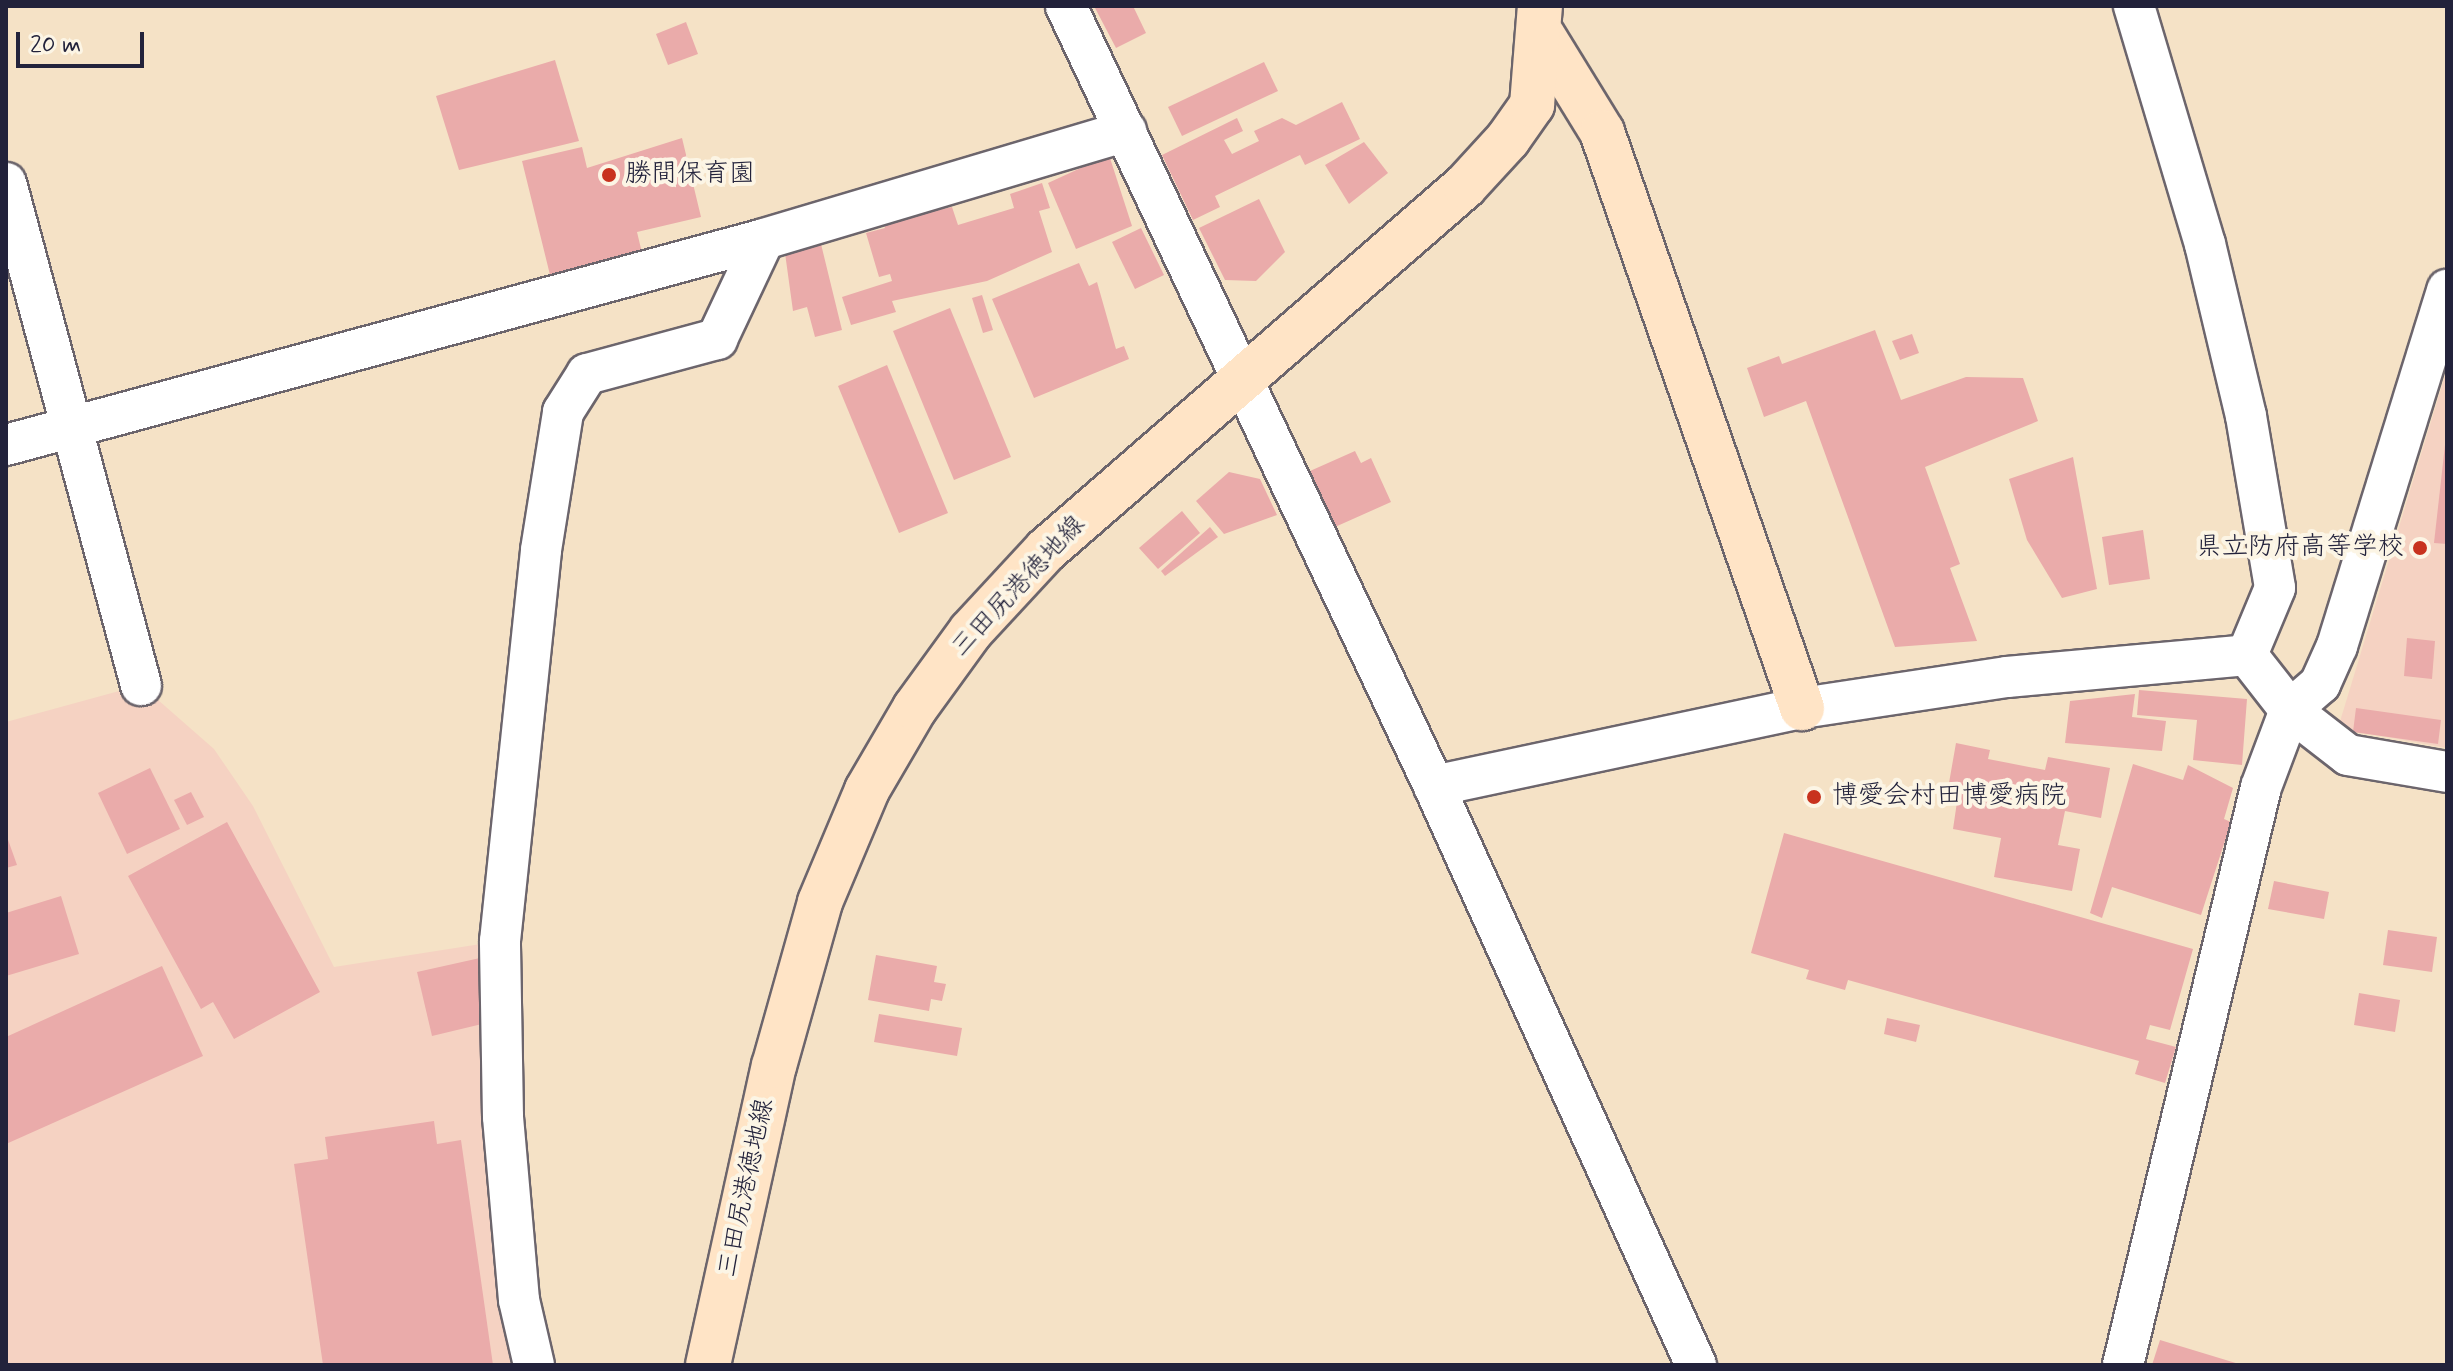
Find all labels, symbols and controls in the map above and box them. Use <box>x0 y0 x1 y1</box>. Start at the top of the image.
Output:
scale bar <box>20 16 148 66</box>
text: 20 m <box>30 30 81 61</box>
place label: 勝間保育園 <box>625 159 755 191</box>
marker: 勝間保育園 <box>600 166 618 184</box>
street label: 三田尻港徳地線 <box>946 510 1092 664</box>
place label: 県立防府高等学校 <box>2196 532 2404 564</box>
marker: 県立防府高等学校 <box>2411 539 2429 557</box>
place label: 博愛会村田博愛病院 <box>1832 781 2066 813</box>
marker: 博愛会村田博愛病院 <box>1803 786 1825 808</box>
street label: 三田尻港徳地線 <box>713 1096 781 1280</box>

